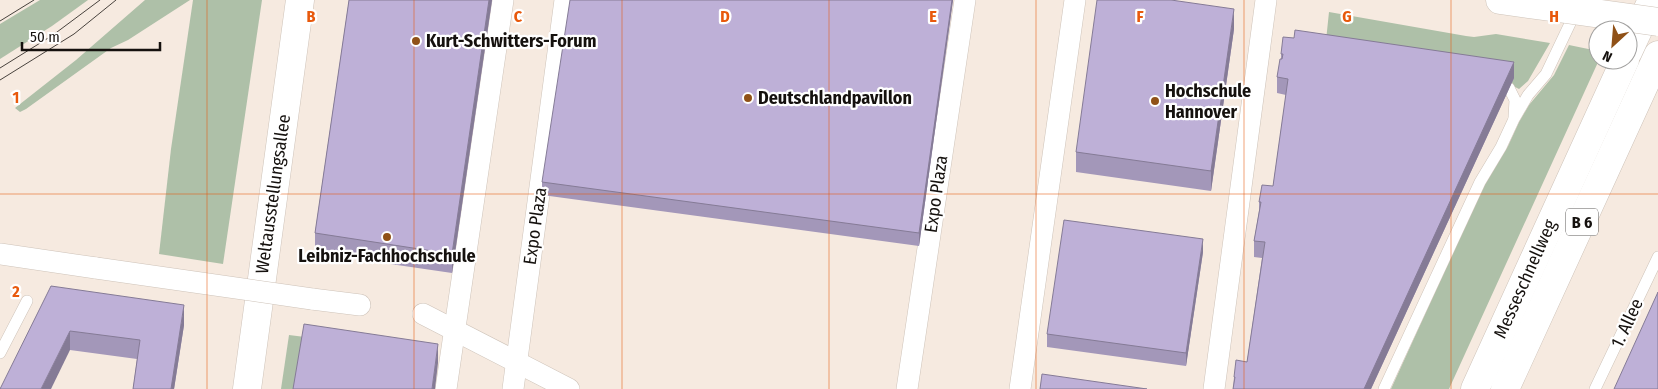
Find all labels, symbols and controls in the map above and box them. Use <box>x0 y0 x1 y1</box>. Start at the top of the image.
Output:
text: B <box>307 7 316 26</box>
text: C <box>514 7 523 26</box>
text: D <box>720 7 730 26</box>
text: E <box>929 7 937 26</box>
text: F <box>1136 7 1144 26</box>
text: G <box>1342 7 1352 26</box>
text: H <box>1549 7 1559 26</box>
scale bar <box>22 20 160 52</box>
north arrow <box>1588 20 1638 70</box>
text: 50 m <box>30 28 60 46</box>
place label: Kurt-Schwitters-Forum <box>426 30 596 52</box>
marker: Kurt-Schwitters-Forum <box>410 35 422 47</box>
text: N <box>1600 47 1615 66</box>
place label: Hochschule Hannover <box>1165 80 1251 123</box>
place label: Deutschlandpavillon <box>758 87 912 109</box>
text: 1 <box>13 88 19 107</box>
marker: Deutschlandpavillon <box>742 92 754 104</box>
marker: Hochschule Hannover <box>1149 95 1161 107</box>
street label: Weltausstellungsallee <box>251 113 295 275</box>
street label: Expo Plaza <box>920 154 952 234</box>
street label: Expo Plaza <box>519 186 551 266</box>
road number: B 6 <box>1566 208 1598 236</box>
street label: Messeschnellweg <box>1489 216 1561 342</box>
marker: Leibniz-Fachhochschule <box>381 231 393 243</box>
place label: Leibniz-Fachhochschule <box>298 245 476 267</box>
text: 2 <box>11 282 20 301</box>
street label: 1. Allee <box>1606 295 1648 351</box>

